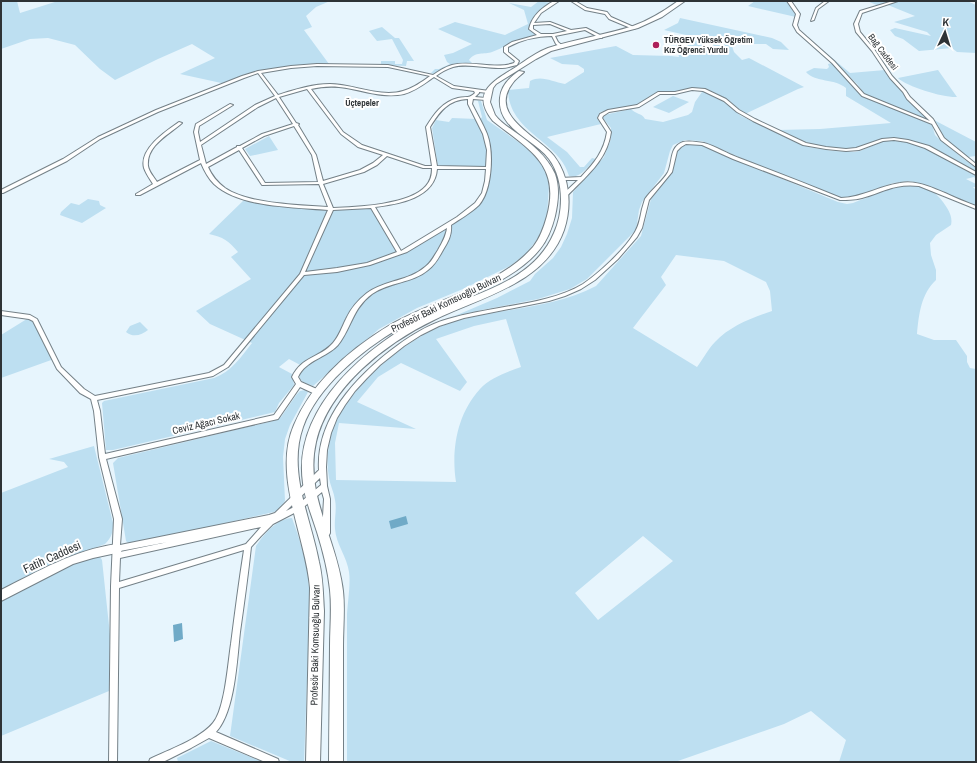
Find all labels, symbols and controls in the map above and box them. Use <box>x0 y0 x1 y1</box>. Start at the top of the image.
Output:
north arrow <box>925 12 965 52</box>
text: K <box>942 15 950 29</box>
street label: Bağ Caddesi <box>865 31 901 73</box>
place label: TÜRGEV Yüksek Öğretim Kız Öğrenci Yurdu <box>664 34 753 56</box>
marker: TÜRGEV Yüksek Öğretim Kız Öğrenci Yurdu <box>651 40 661 50</box>
district label: Üçtepeler <box>345 97 379 109</box>
street label: Profesör Baki Komsuoğlu Bulvarı <box>389 271 503 335</box>
street label: Ceviz Ağacı Sokak <box>171 409 242 437</box>
street label: Fatih Caddesi <box>21 537 83 577</box>
street label: Profesör Baki Komsuoğlu Bulvarı <box>307 585 323 705</box>

